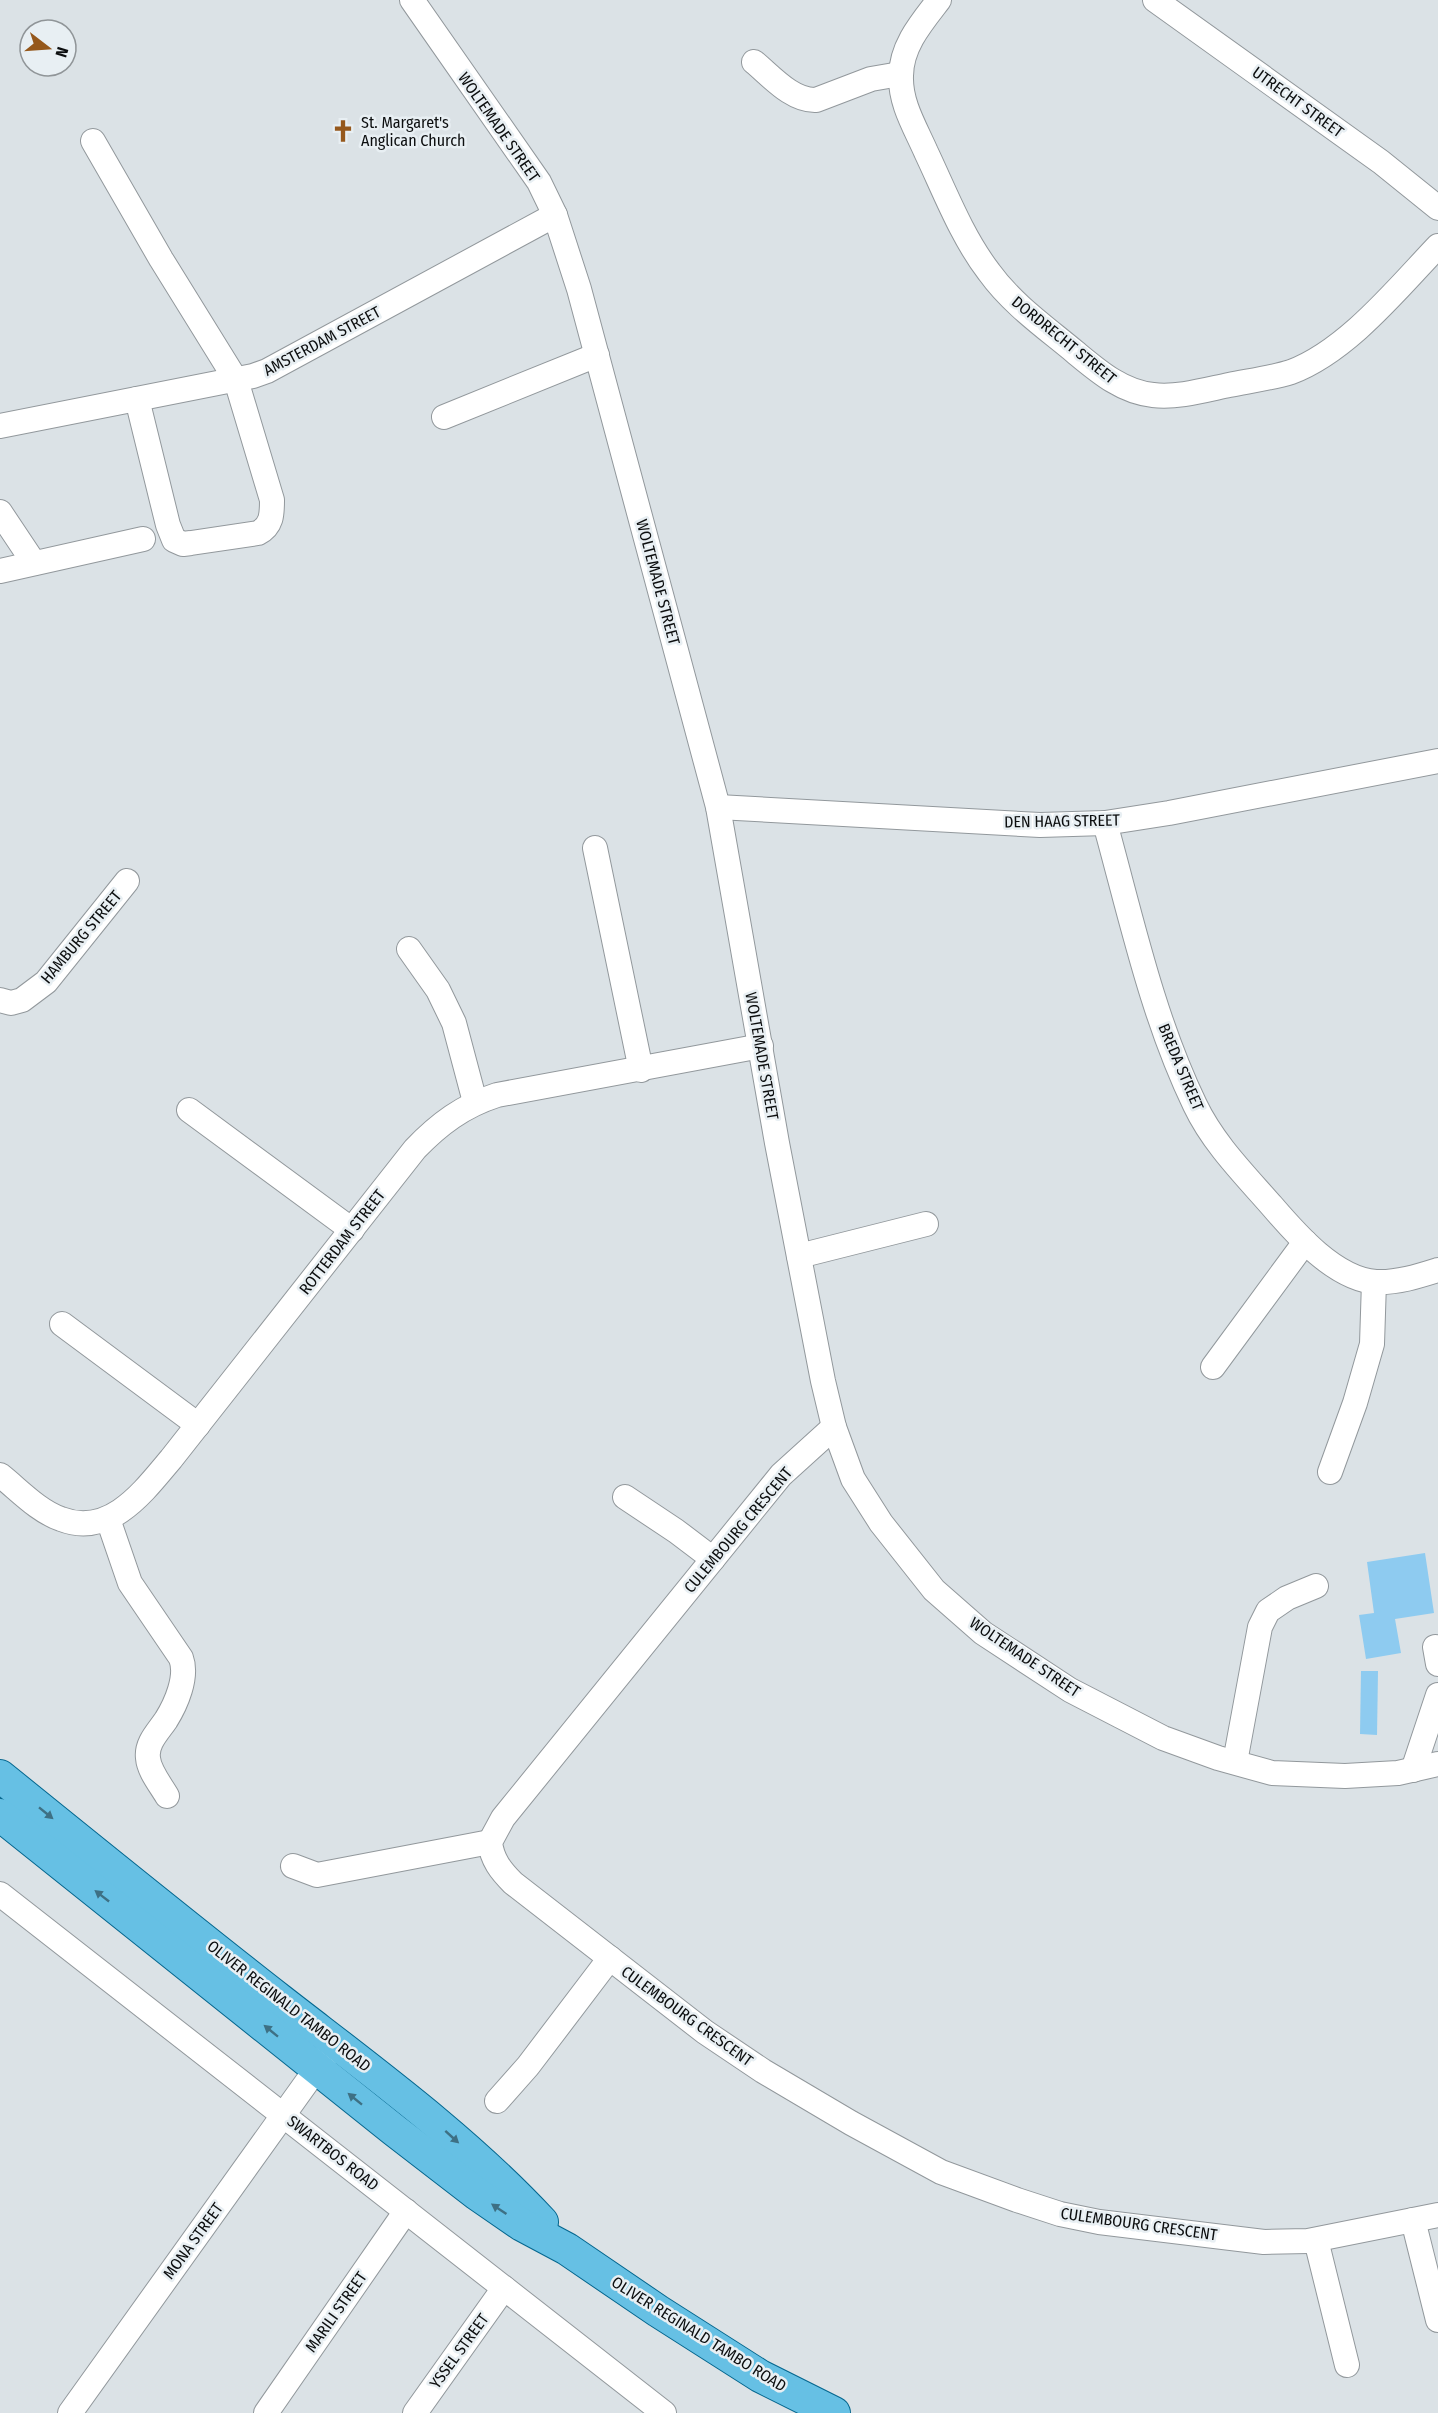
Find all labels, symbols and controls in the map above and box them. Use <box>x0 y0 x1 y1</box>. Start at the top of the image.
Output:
north arrow <box>18 18 78 78</box>
text: N <box>51 45 72 60</box>
street label: UTRECHT STREET <box>1249 63 1348 142</box>
street label: WOLTEMADE STREET <box>454 69 544 186</box>
place label: St. Margaret's Anglican Church <box>361 113 466 150</box>
church icon: St. Margaret's Anglican Church <box>330 118 356 144</box>
street label: DORDRECHT STREET <box>1008 292 1120 388</box>
street label: AMSTERDAM STREET <box>260 302 384 380</box>
street label: WOLTEMADE STREET <box>632 517 684 647</box>
street label: DEN HAAG STREET <box>1004 810 1121 832</box>
street label: HAMBURG STREET <box>37 886 126 987</box>
street label: WOLTEMADE STREET <box>741 991 783 1122</box>
street label: BREDA STREET <box>1154 1021 1208 1114</box>
street label: ROTTERDAM STREET <box>295 1185 389 1298</box>
street label: CULEMBOURG CRESCENT <box>680 1463 796 1597</box>
street label: WOLTEMADE STREET <box>966 1613 1084 1701</box>
one-way arrow <box>38 1806 54 1819</box>
one-way arrow <box>94 1889 110 1902</box>
street label: OLIVER REGINALD TAMBO ROAD <box>203 1936 375 2076</box>
street label: CULEMBOURG CRESCENT <box>618 1962 757 2070</box>
one-way arrow <box>263 2025 279 2038</box>
one-way arrow <box>347 2093 363 2106</box>
street label: SWARTBOS ROAD <box>284 2111 382 2195</box>
one-way arrow <box>444 2130 459 2144</box>
street label: MONA STREET <box>159 2199 227 2283</box>
one-way arrow <box>491 2204 507 2215</box>
street label: CULEMBOURG CRESCENT <box>1059 2204 1219 2244</box>
street label: MARILI STREET <box>301 2268 371 2356</box>
street label: OLIVER REGINALD TAMBO ROAD <box>608 2272 790 2396</box>
street label: YSSEL STREET <box>426 2309 493 2392</box>

